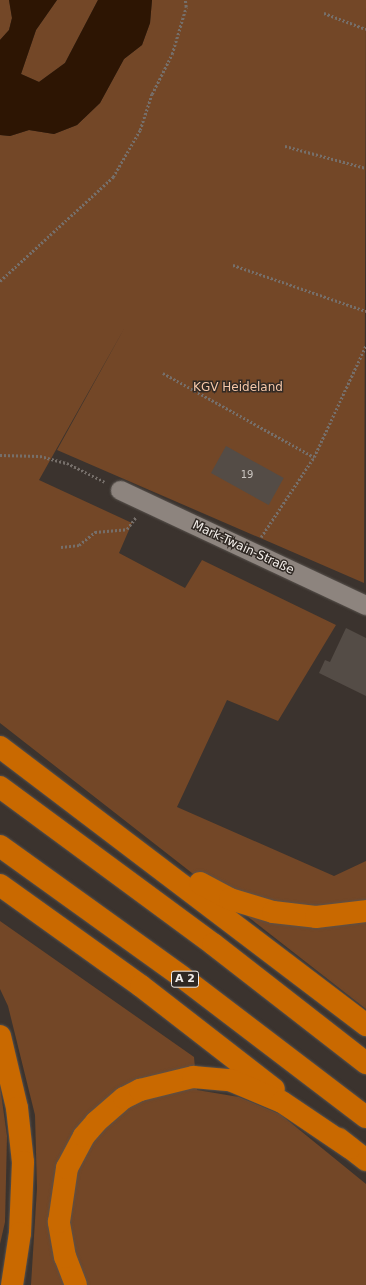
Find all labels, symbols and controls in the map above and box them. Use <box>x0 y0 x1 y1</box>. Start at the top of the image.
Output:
park label: KGV Heideland <box>193 381 283 395</box>
house number: 19 <box>241 469 253 481</box>
street label: Mark-Twain-Straße <box>190 518 296 578</box>
road number: A 2 <box>171 970 199 988</box>

